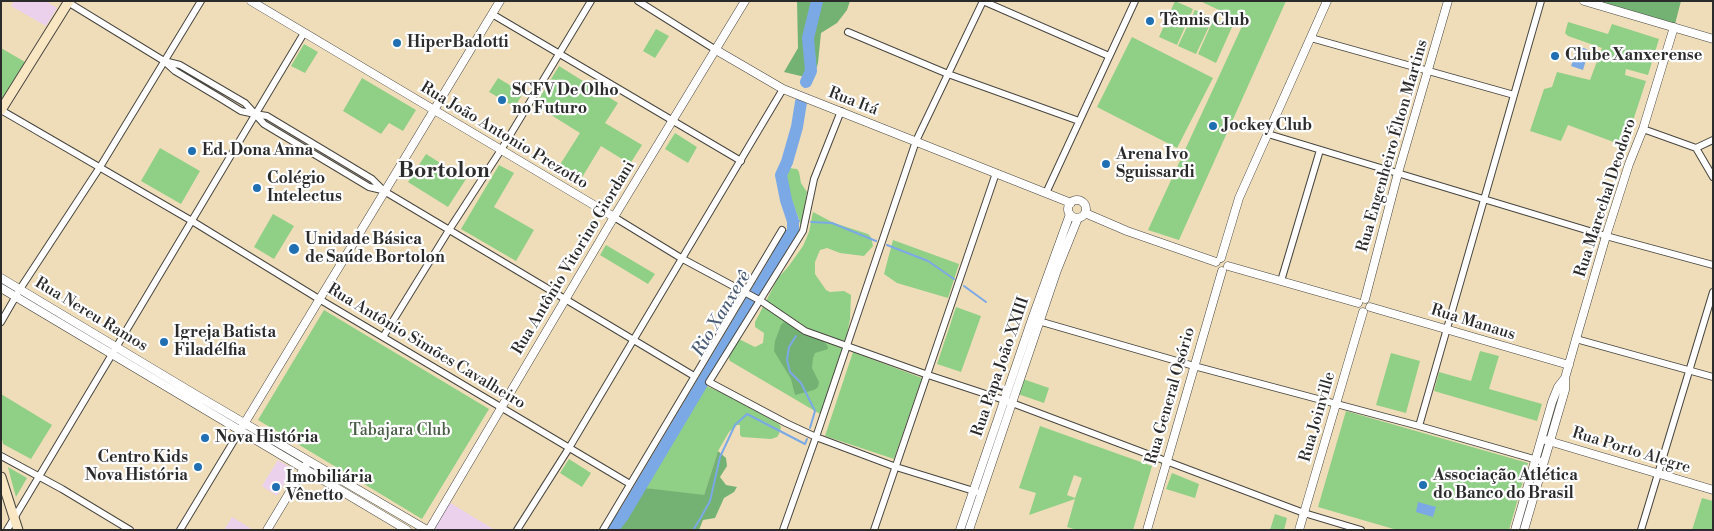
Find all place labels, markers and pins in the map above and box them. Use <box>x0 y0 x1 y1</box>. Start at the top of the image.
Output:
place label: Tênnis Club <box>1160 11 1249 31</box>
marker: Tênnis Club <box>1144 15 1156 27</box>
place label: HiperBadotti <box>407 33 509 53</box>
marker: HiperBadotti <box>391 37 403 49</box>
place label: Clube Xanxerense <box>1565 46 1702 66</box>
marker: Clube Xanxerense <box>1549 50 1561 62</box>
place label: SCFV De Olho no Futuro <box>512 81 619 119</box>
marker: SCFV De Olho no Futuro <box>496 94 508 106</box>
place label: Jockey Club <box>1223 116 1312 136</box>
marker: Jockey Club <box>1207 120 1219 132</box>
place label: Ed. Dona Anna <box>202 141 313 161</box>
marker: Ed. Dona Anna <box>186 145 198 157</box>
place label: Arena Ivo Sguissardi <box>1116 145 1195 183</box>
marker: Arena Ivo Sguissardi <box>1100 158 1112 170</box>
place label: Colégio Intelectus <box>267 169 342 207</box>
marker: Colégio Intelectus <box>251 182 263 194</box>
place label: Unidade Básica de Saúde Bortolon <box>305 230 445 268</box>
marker: Unidade Básica de Saúde Bortolon <box>287 242 301 256</box>
place label: Igreja Batista Filadélfia <box>174 323 276 361</box>
marker: Igreja Batista Filadélfia <box>158 336 170 348</box>
place label: Nova História <box>215 428 318 448</box>
marker: Nova História <box>199 432 211 444</box>
place label: Centro Kids Nova História <box>85 448 188 486</box>
marker: Centro Kids Nova História <box>192 461 204 473</box>
place label: Associação Atlética do Banco do Brasil <box>1433 466 1578 504</box>
place label: Imobiliária Vênetto <box>286 468 372 506</box>
marker: Associação Atlética do Banco do Brasil <box>1417 479 1429 491</box>
marker: Imobiliária Vênetto <box>270 481 282 493</box>

